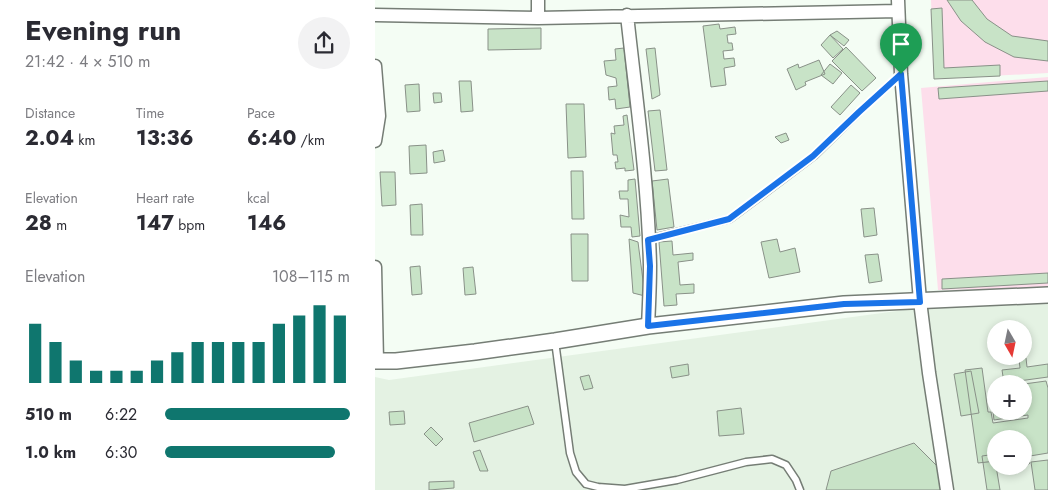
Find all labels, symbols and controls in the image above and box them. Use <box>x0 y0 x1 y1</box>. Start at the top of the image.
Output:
text: Evening run <box>25 10 181 51</box>
button: share <box>298 17 350 69</box>
pin <box>880 23 922 74</box>
icon: arrive <box>887 30 915 58</box>
text: 21:42 · 4 × 510 m <box>25 50 151 73</box>
text: Distance <box>25 103 75 123</box>
text: Time <box>136 103 164 123</box>
text: Pace <box>247 103 275 123</box>
text: 2.04 <box>25 123 74 153</box>
text: 13:36 <box>136 123 194 153</box>
text: 6:40 <box>247 123 296 153</box>
text: km <box>74 130 95 150</box>
text: /km <box>296 130 325 150</box>
text: Elevation <box>25 188 78 208</box>
text: Heart rate <box>136 188 194 208</box>
text: kcal <box>247 188 270 208</box>
text: 28 <box>25 208 52 238</box>
text: 147 <box>136 208 174 238</box>
text: 146 <box>247 208 286 238</box>
text: m <box>52 215 67 235</box>
text: bpm <box>174 215 205 235</box>
text: Elevation <box>25 265 85 288</box>
text: 108–115 m <box>272 265 350 288</box>
north arrow <box>987 320 1033 365</box>
map controls <box>987 320 1032 475</box>
button: + <box>987 375 1032 420</box>
text: 510 m <box>25 403 72 426</box>
text: 6:22 <box>105 403 137 426</box>
button: − <box>987 430 1032 475</box>
text: 1.0 km <box>25 441 76 464</box>
text: 6:30 <box>105 441 137 464</box>

